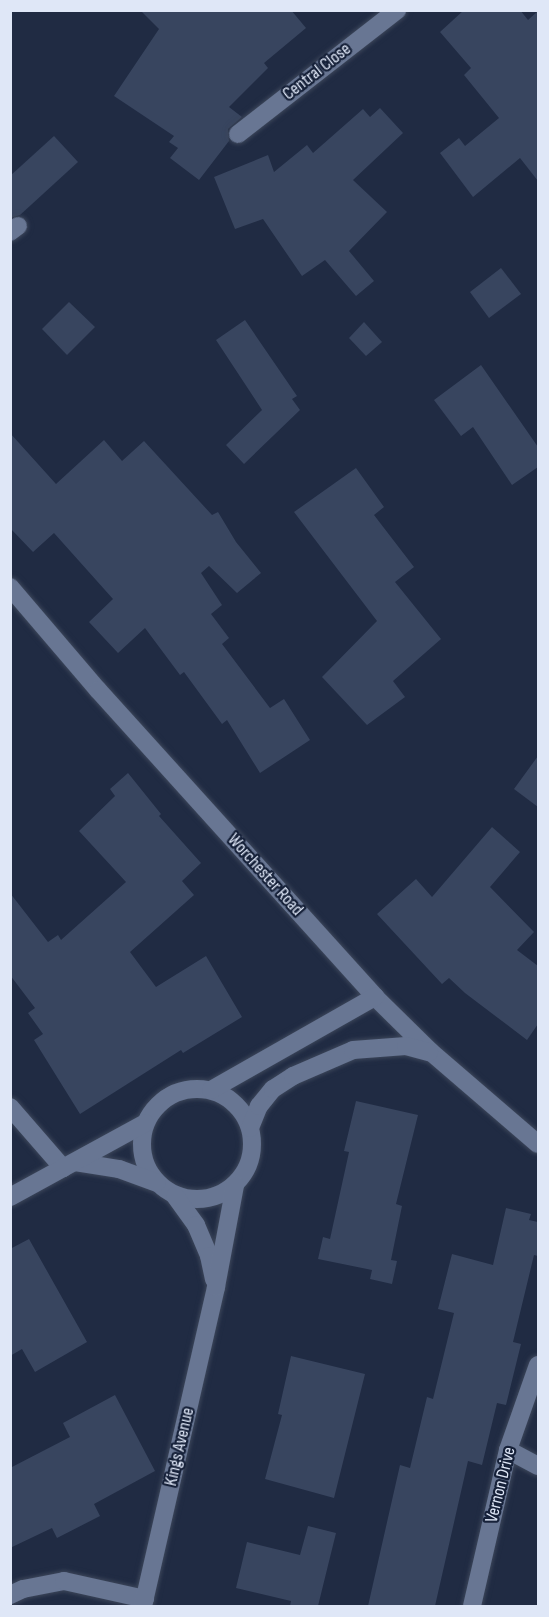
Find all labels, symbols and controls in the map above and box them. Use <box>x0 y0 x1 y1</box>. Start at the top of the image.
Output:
street label: Central Close <box>279 39 355 105</box>
street label: Worchester Road <box>223 830 307 920</box>
street label: Kings Avenue <box>161 1406 199 1488</box>
street label: Vernon Drive <box>481 1445 521 1525</box>

